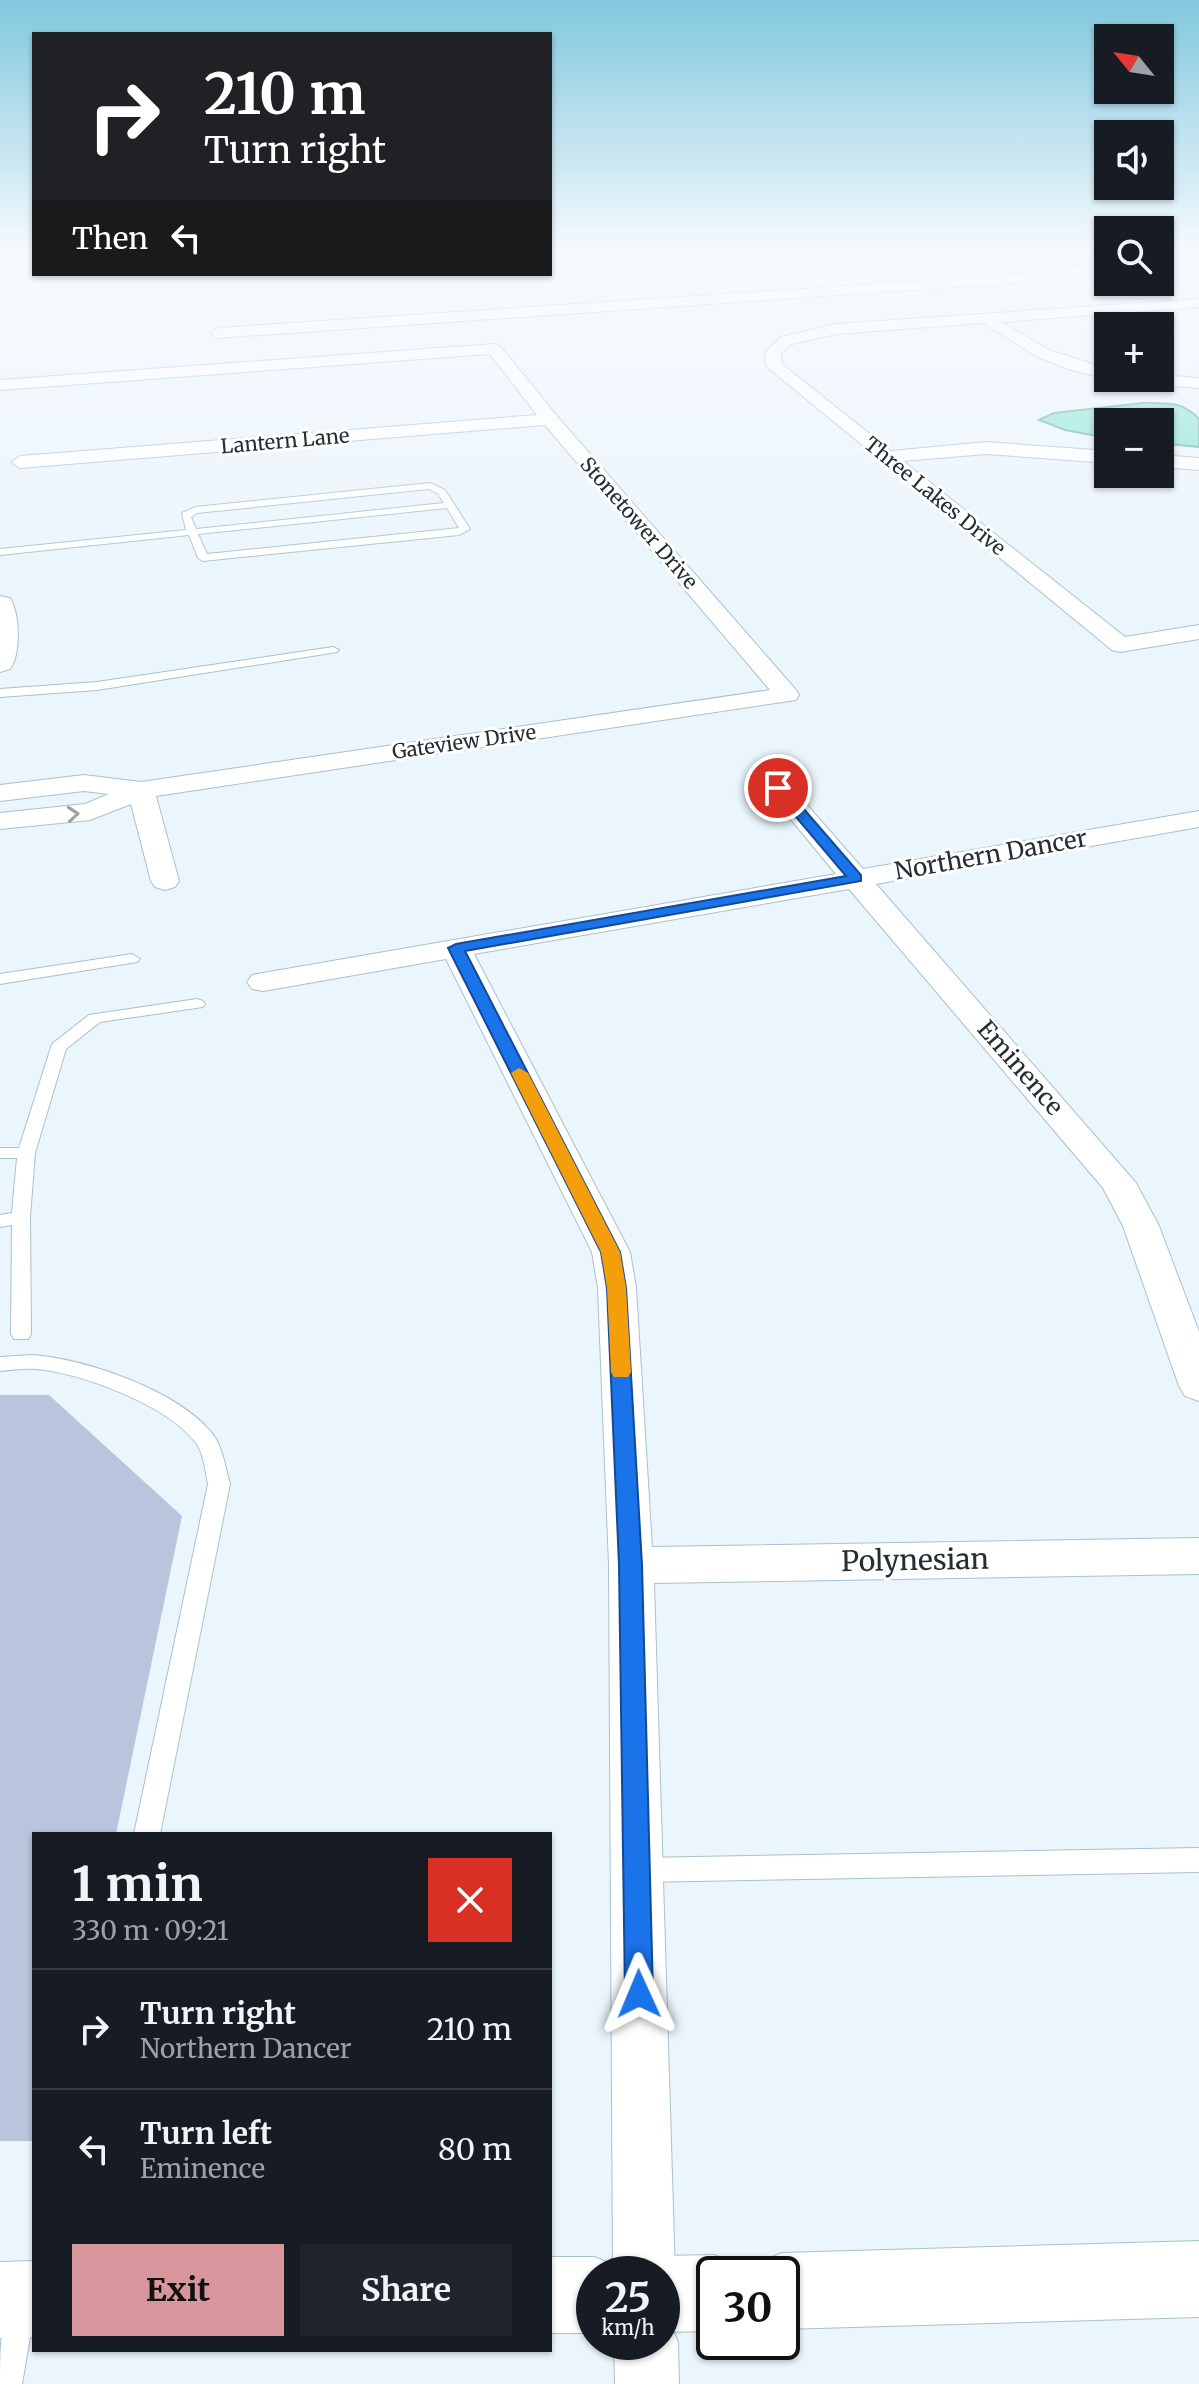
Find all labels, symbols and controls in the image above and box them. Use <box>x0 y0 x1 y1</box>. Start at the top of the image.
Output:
north arrow <box>1094 24 1174 104</box>
map controls <box>1094 24 1174 488</box>
text: 210 m <box>204 59 366 129</box>
icon: right <box>72 64 176 168</box>
button: sound <box>1094 120 1174 200</box>
text: Turn right <box>204 128 386 173</box>
icon: left <box>164 216 208 260</box>
button: search <box>1094 216 1174 296</box>
text: Then <box>72 219 148 257</box>
button: + <box>1094 312 1174 392</box>
button: − <box>1094 408 1174 488</box>
street label: Lantern Lane <box>220 422 350 459</box>
street label: Three Lakes Drive <box>860 431 1011 560</box>
street label: Stonetower Drive <box>575 452 703 594</box>
street label: Gateview Drive <box>390 719 537 764</box>
pin <box>744 754 812 822</box>
icon: arrive <box>756 766 800 810</box>
one-way arrow <box>67 806 80 823</box>
street label: Northern Dancer <box>892 822 1090 887</box>
street label: Eminence <box>971 1014 1070 1121</box>
street label: Polynesian <box>841 1541 989 1579</box>
text: 1 min <box>72 1854 203 1914</box>
button: close <box>428 1858 512 1942</box>
text: 330 m · 09:21 <box>72 1914 229 1947</box>
position arrow <box>597 1952 681 2036</box>
text: Turn right <box>140 1994 296 2032</box>
icon: right <box>72 2007 116 2051</box>
text: 210 m <box>427 2010 512 2048</box>
text: Northern Dancer <box>140 2032 351 2065</box>
text: Turn left <box>140 2114 272 2152</box>
icon: left <box>72 2127 116 2171</box>
text: 80 m <box>438 2130 512 2168</box>
text: Eminence <box>140 2152 265 2185</box>
button: Exit <box>72 2244 284 2336</box>
button: Share <box>300 2244 512 2336</box>
speed limit sign: 30 <box>696 2256 800 2360</box>
text: 25 <box>605 2273 651 2323</box>
text: km/h <box>602 2315 654 2340</box>

